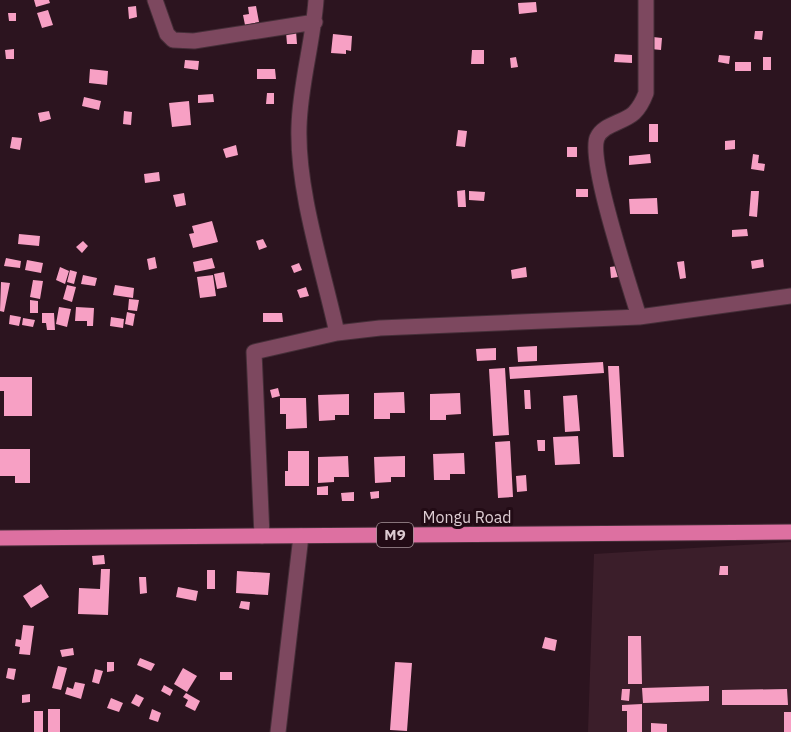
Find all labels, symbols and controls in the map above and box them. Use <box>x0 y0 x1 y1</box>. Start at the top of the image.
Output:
street label: Mongu Road <box>422 507 512 527</box>
road number: M9 <box>377 523 413 547</box>

